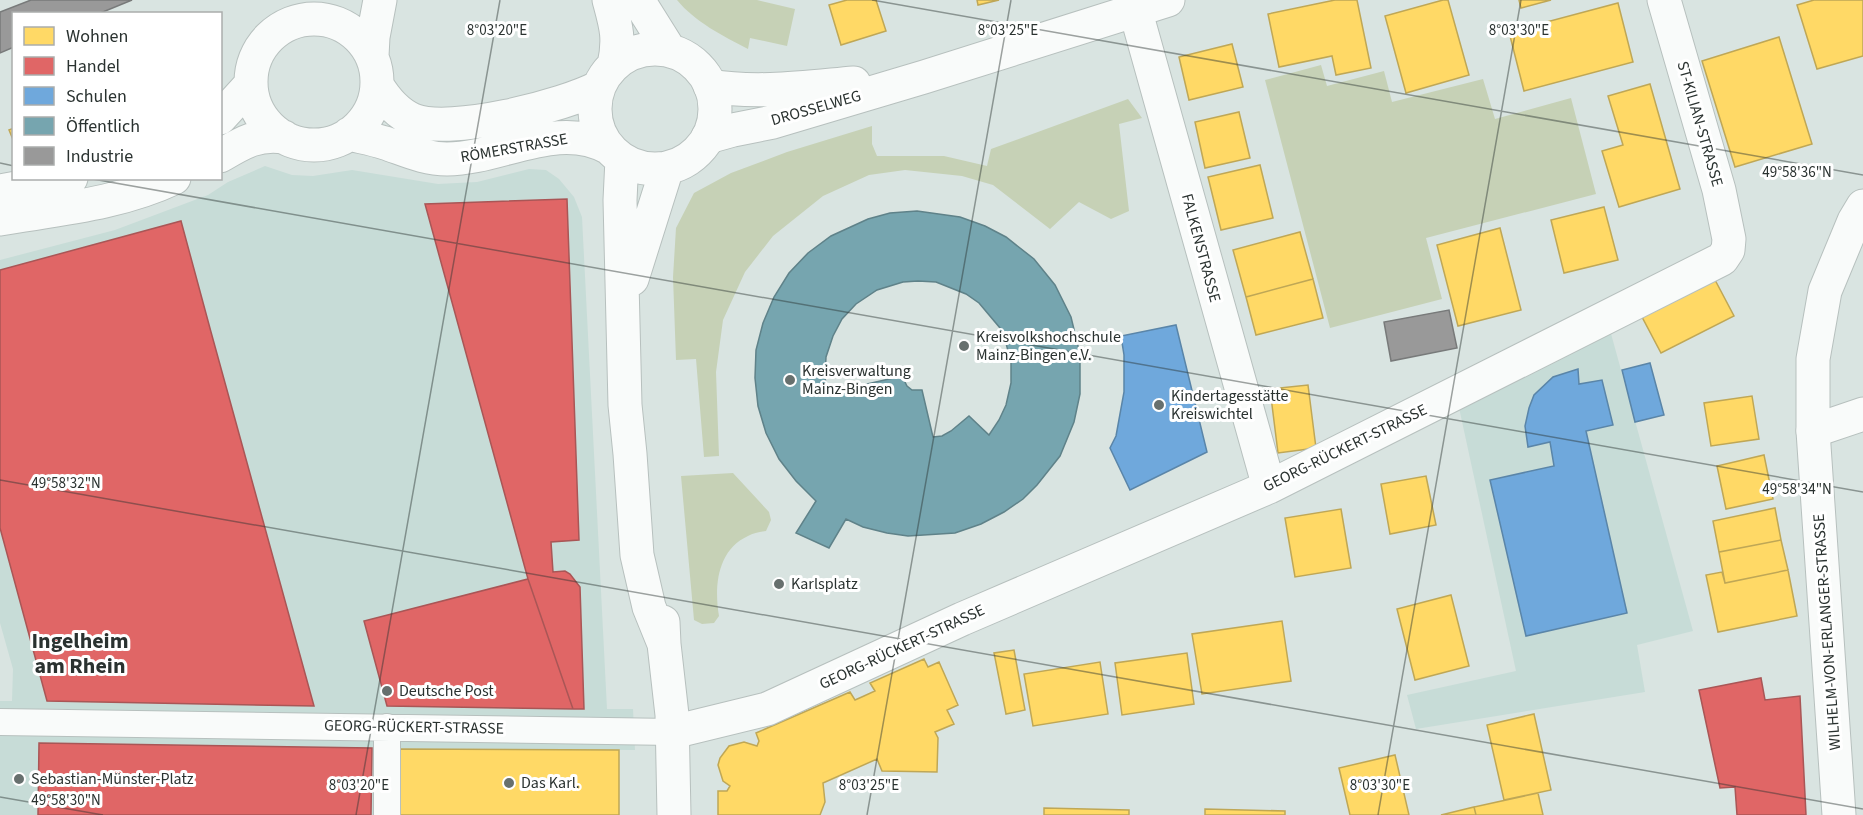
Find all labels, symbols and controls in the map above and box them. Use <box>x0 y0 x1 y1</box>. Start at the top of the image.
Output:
legend <box>12 12 222 180</box>
text: 8°03'20"E <box>467 20 527 41</box>
text: 8°03'25"E <box>978 20 1038 41</box>
text: 8°03'30"E <box>1489 20 1549 41</box>
text: Wohnen <box>66 24 128 49</box>
text: Handel <box>66 54 120 79</box>
street label: ST-KILIAN-STRASSE <box>1672 59 1728 189</box>
text: Schulen <box>66 84 127 109</box>
street label: DROSSELWEG <box>768 85 864 131</box>
text: Öffentlich <box>66 114 140 139</box>
street label: RÖMERSTRASSE <box>459 128 569 168</box>
text: Industrie <box>66 144 133 169</box>
text: 49°58'36"N <box>1762 162 1832 183</box>
street label: FALKENSTRASSE <box>1176 191 1226 305</box>
place label: Kreisvolkshochschule Mainz-Bingen e.V. <box>976 326 1121 366</box>
marker: Kreisvolkshochschule Mainz-Bingen e.V. <box>957 339 971 353</box>
place label: Kreisverwaltung Mainz-Bingen <box>802 360 911 400</box>
marker: Kreisverwaltung Mainz-Bingen <box>783 373 797 387</box>
place label: Kindertagesstätte Kreiswichtel <box>1171 385 1289 425</box>
marker: Kindertagesstätte Kreiswichtel <box>1152 398 1166 412</box>
street label: GEORG-RÜCKERT-STRASSE <box>1259 399 1431 497</box>
text: 49°58'32"N <box>31 473 101 494</box>
text: 49°58'34"N <box>1762 479 1832 500</box>
street label: WILHELM-VON-ERLANGER-STRASSE <box>1808 513 1846 751</box>
place label: Karlsplatz <box>791 573 858 595</box>
marker: Karlsplatz <box>772 577 786 591</box>
street label: GEORG-RÜCKERT-STRASSE <box>816 599 988 695</box>
district label: Ingelheim am Rhein <box>31 625 129 682</box>
place label: Deutsche Post <box>399 680 494 702</box>
marker: Deutsche Post <box>380 684 394 698</box>
street label: GEORG-RÜCKERT-STRASSE <box>324 714 504 740</box>
place label: Sebastian-Münster-Platz <box>31 768 194 790</box>
marker: Sebastian-Münster-Platz <box>12 772 26 786</box>
place label: Das Karl. <box>521 772 580 794</box>
text: 8°03'20"E <box>329 775 389 796</box>
text: 8°03'25"E <box>839 775 899 796</box>
text: 8°03'30"E <box>1350 775 1410 796</box>
marker: Das Karl. <box>502 776 516 790</box>
text: 49°58'30"N <box>31 790 101 811</box>

